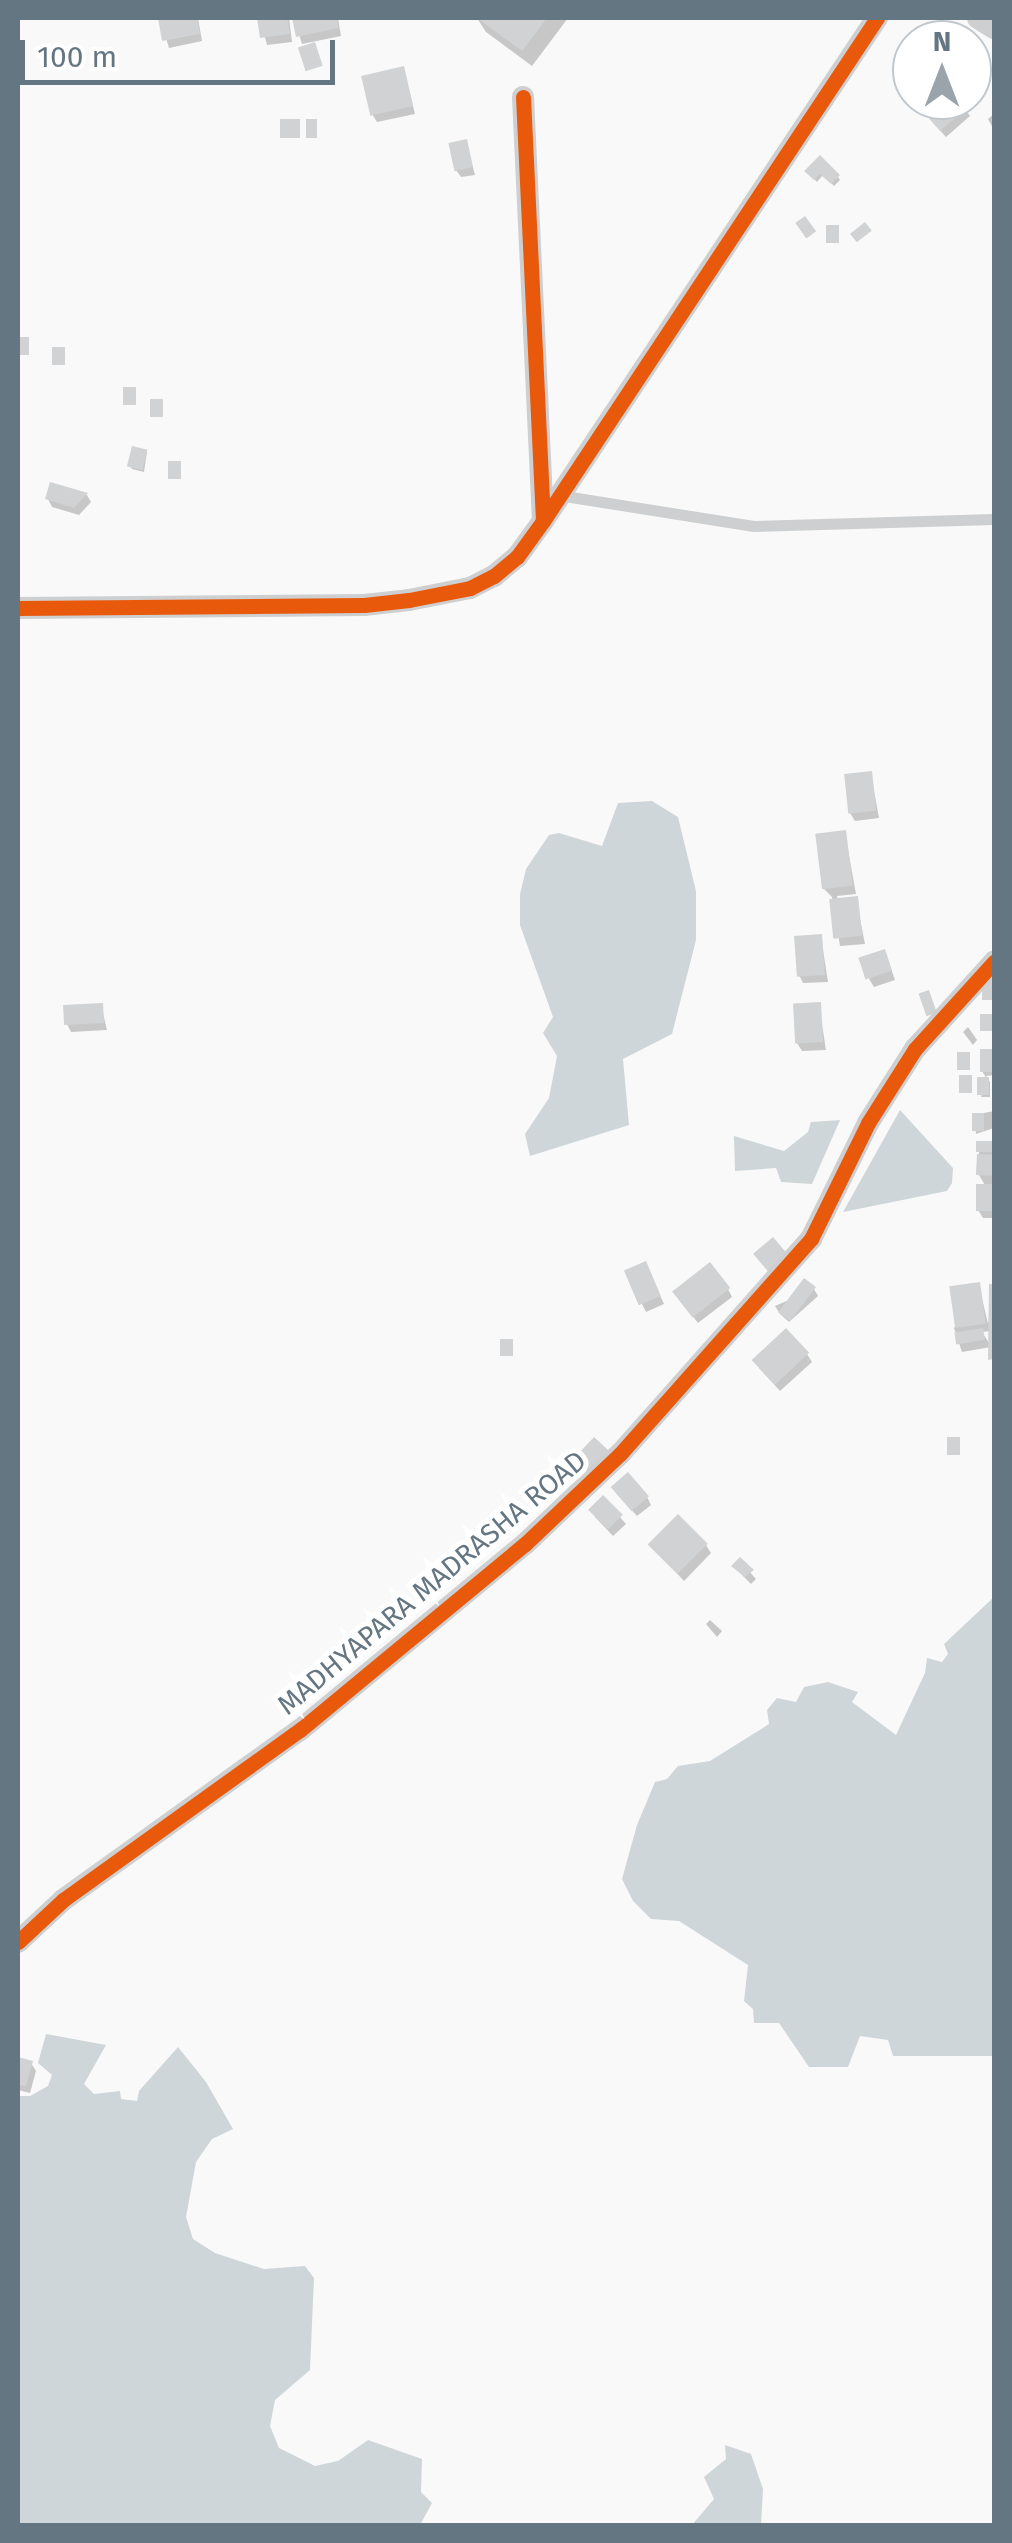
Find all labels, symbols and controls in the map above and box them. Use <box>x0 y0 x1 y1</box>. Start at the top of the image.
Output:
scale bar <box>25 20 340 82</box>
north arrow <box>892 20 992 120</box>
text: N <box>933 25 951 58</box>
text: 100 m <box>37 39 117 75</box>
street label: MADHYAPARA MADRASHA ROAD <box>271 1444 593 1722</box>

